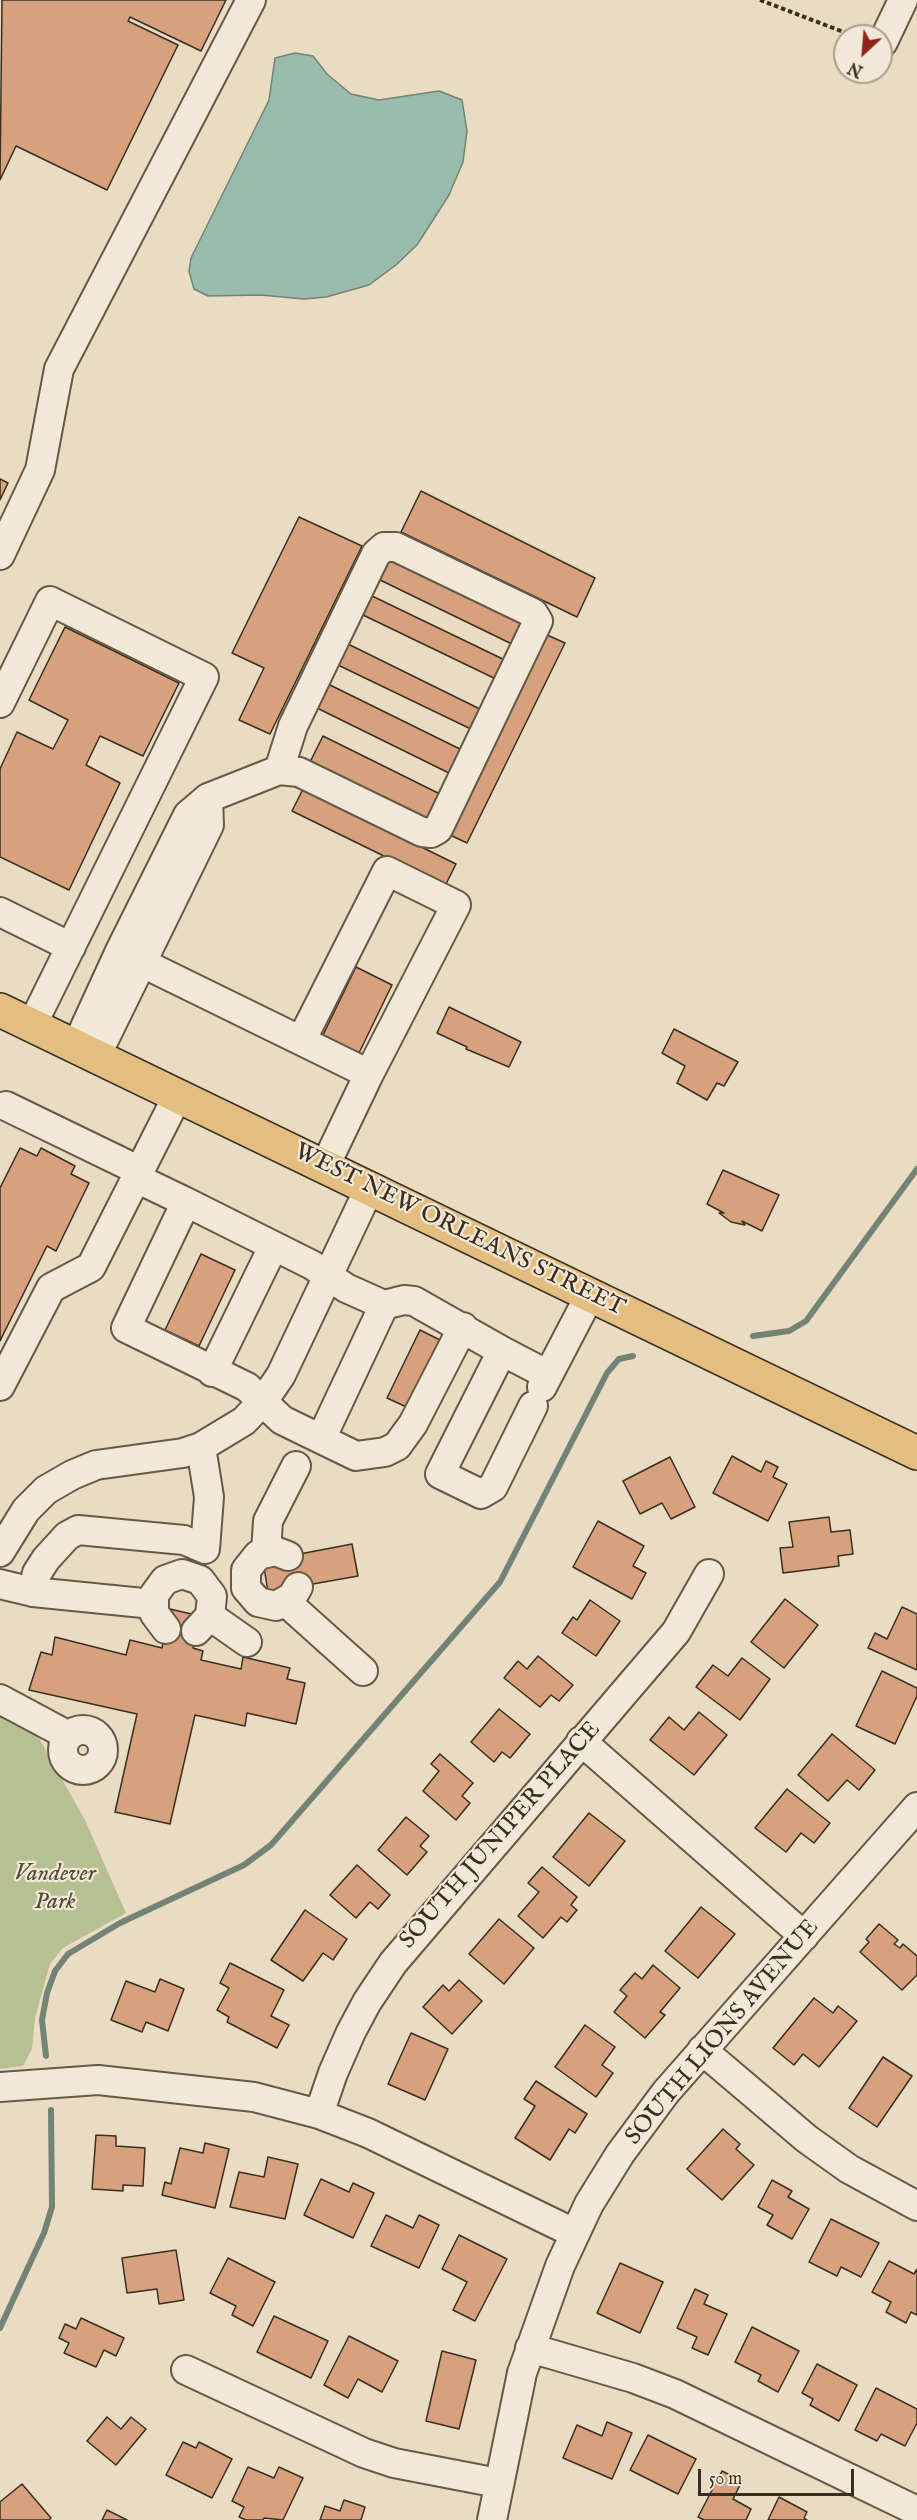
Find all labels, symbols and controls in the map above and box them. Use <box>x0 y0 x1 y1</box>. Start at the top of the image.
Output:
north arrow <box>833 24 893 84</box>
text: N <box>845 56 867 80</box>
street label: WEST NEW ORLEANS STREET <box>289 1138 629 1324</box>
street label: SOUTH JUNIPER PLACE <box>394 1717 608 1955</box>
park label: Vandever Park <box>14 1861 96 1917</box>
street label: SOUTH LIONS AVENUE <box>620 1914 826 2152</box>
scale bar <box>701 2457 857 2495</box>
text: 50 m <box>709 2468 742 2491</box>

